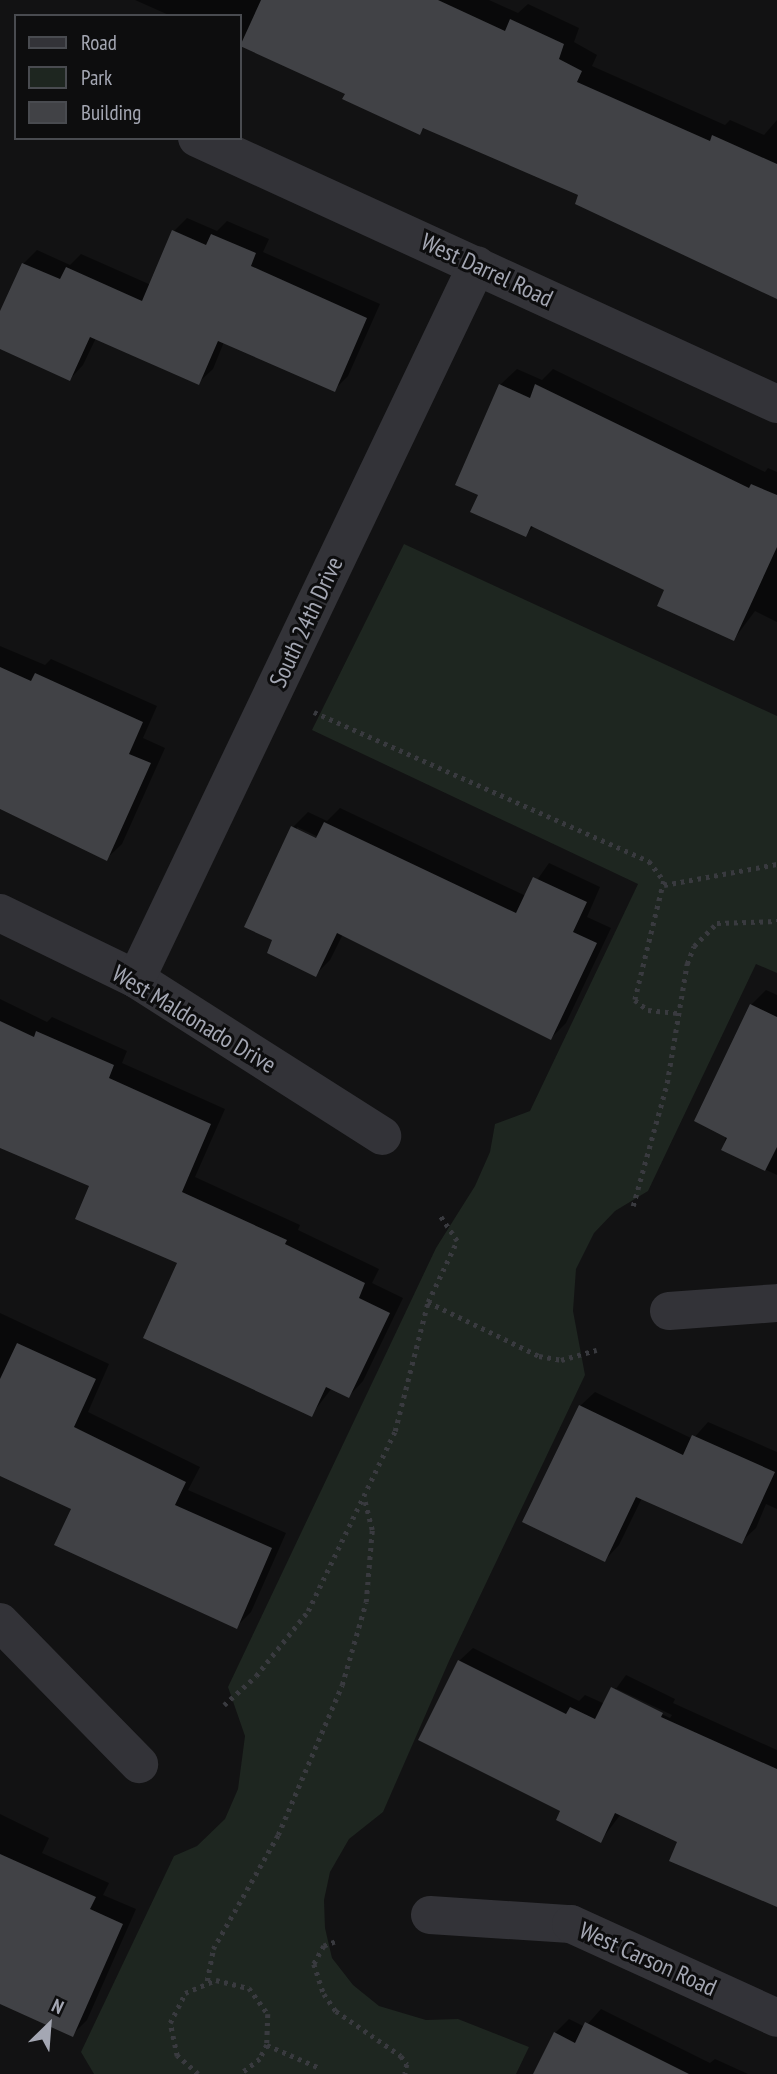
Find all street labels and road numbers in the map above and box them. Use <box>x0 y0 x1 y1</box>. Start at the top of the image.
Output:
street label: West Darrel Road <box>417 227 557 313</box>
street label: South 24th Drive <box>263 552 349 692</box>
street label: West Maldonado Drive <box>107 959 281 1079</box>
street label: West Carson Road <box>575 1916 721 2002</box>

